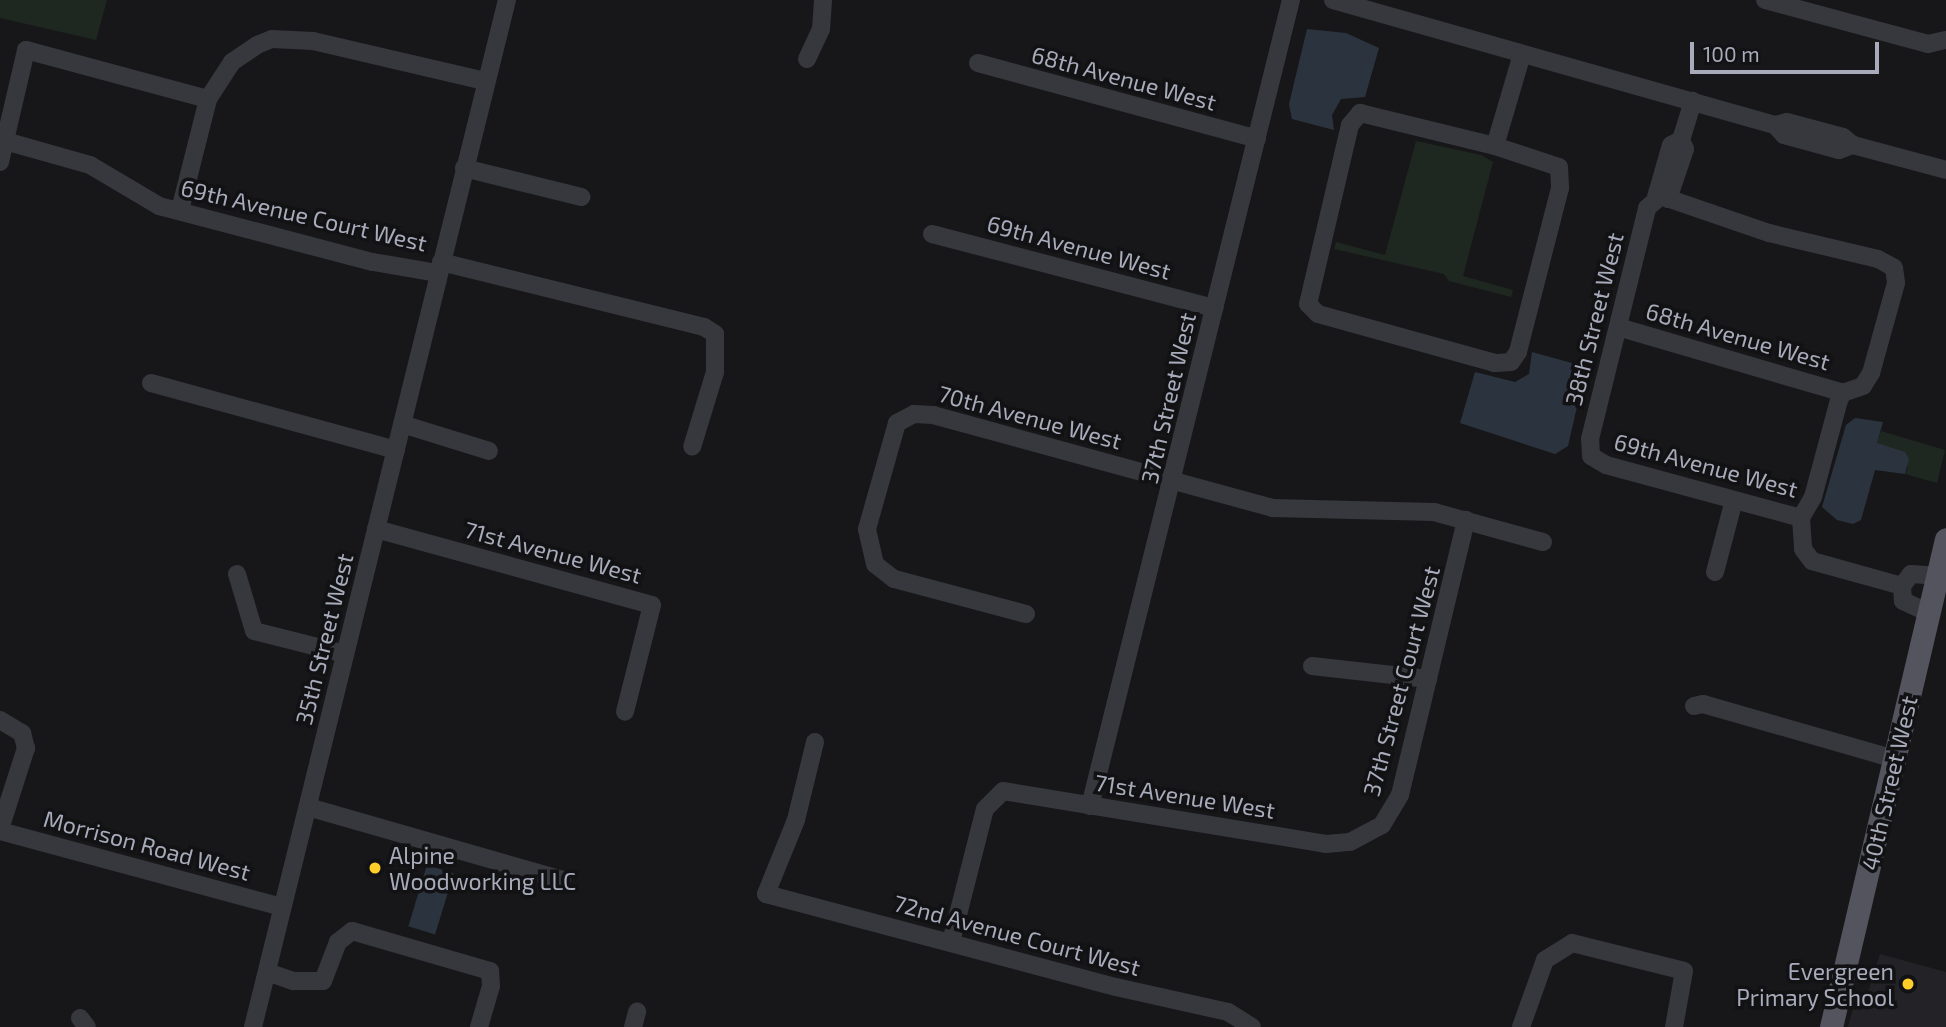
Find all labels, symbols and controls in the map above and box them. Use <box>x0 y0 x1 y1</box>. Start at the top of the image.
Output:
scale bar <box>1694 28 1883 72</box>
street label: 68th Avenue West <box>1028 40 1220 116</box>
text: 100 m <box>1703 41 1760 66</box>
street label: 69th Avenue Court West <box>178 173 430 257</box>
street label: 69th Avenue West <box>984 209 1174 285</box>
street label: 38th Street West <box>1559 230 1629 408</box>
street label: 68th Avenue West <box>1643 296 1833 376</box>
street label: 37th Street West <box>1135 310 1201 486</box>
street label: 70th Avenue West <box>935 379 1125 455</box>
street label: 69th Avenue West <box>1611 427 1801 503</box>
street label: 71st Avenue West <box>461 515 645 589</box>
street label: 35th Street West <box>289 550 359 728</box>
street label: 37th Street Court West <box>1357 563 1445 799</box>
street label: 40th Street West <box>1855 693 1923 873</box>
street label: 71st Avenue West <box>1093 768 1277 824</box>
street label: Morrison Road West <box>41 804 253 886</box>
place label: Alpine Woodworking LLC <box>389 841 576 895</box>
marker: Alpine Woodworking LLC <box>367 860 383 876</box>
street label: 72nd Avenue Court West <box>890 889 1144 981</box>
place label: Evergreen Primary School <box>1736 957 1894 1011</box>
marker: Evergreen Primary School <box>1900 976 1916 992</box>

